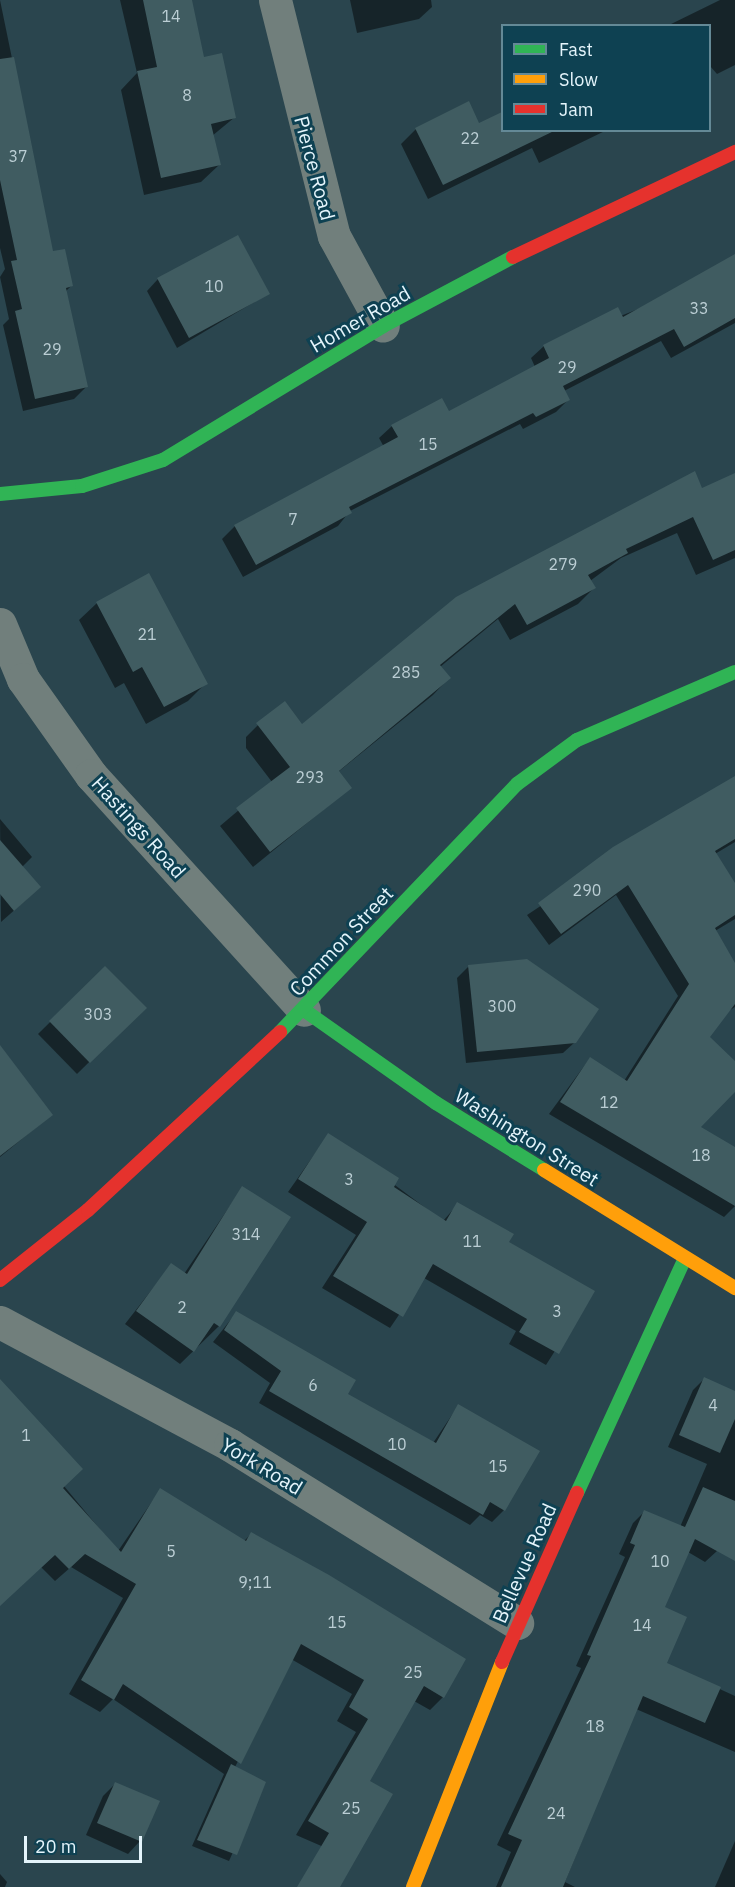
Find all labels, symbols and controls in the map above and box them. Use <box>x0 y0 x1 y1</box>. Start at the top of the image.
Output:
house number: 14 <box>161 6 181 26</box>
legend <box>501 24 711 132</box>
text: Fast <box>559 38 593 61</box>
text: Slow <box>559 68 598 91</box>
house number: 8 <box>182 85 192 105</box>
text: Jam <box>559 98 594 121</box>
street label: Pierce Road <box>290 113 340 223</box>
house number: 22 <box>460 128 480 148</box>
house number: 37 <box>8 146 28 166</box>
house number: 10 <box>204 276 224 296</box>
street label: Homer Road <box>306 281 414 357</box>
house number: 33 <box>689 298 709 318</box>
house number: 29 <box>42 339 62 359</box>
house number: 29 <box>557 357 577 377</box>
house number: 15 <box>418 434 438 454</box>
house number: 7 <box>288 509 298 529</box>
house number: 279 <box>549 554 577 574</box>
house number: 21 <box>137 624 157 644</box>
house number: 285 <box>392 662 420 682</box>
house number: 293 <box>296 767 324 787</box>
street label: Hastings Road <box>87 771 191 883</box>
house number: 290 <box>573 880 601 900</box>
street label: Common Street <box>284 881 398 1001</box>
house number: 300 <box>488 996 516 1016</box>
house number: 303 <box>84 1004 112 1024</box>
street label: Washington Street <box>451 1083 603 1191</box>
house number: 12 <box>599 1092 619 1112</box>
house number: 18 <box>691 1145 711 1165</box>
house number: 3 <box>344 1169 354 1189</box>
house number: 314 <box>232 1224 260 1244</box>
house number: 11 <box>462 1231 482 1251</box>
house number: 2 <box>177 1297 187 1317</box>
house number: 3 <box>552 1301 562 1321</box>
house number: 6 <box>308 1375 318 1395</box>
house number: 4 <box>708 1395 718 1415</box>
house number: 1 <box>21 1425 31 1445</box>
street label: York Road <box>217 1432 307 1500</box>
house number: 10 <box>387 1434 407 1454</box>
house number: 15 <box>488 1456 508 1476</box>
street label: Bellevue Road <box>487 1499 561 1627</box>
house number: 5 <box>166 1541 176 1561</box>
house number: 10 <box>650 1551 670 1571</box>
house number: 9;11 <box>238 1572 272 1592</box>
house number: 15 <box>327 1612 347 1632</box>
house number: 14 <box>632 1615 652 1635</box>
house number: 25 <box>403 1662 423 1682</box>
house number: 18 <box>585 1716 605 1736</box>
house number: 25 <box>341 1798 361 1818</box>
house number: 24 <box>546 1803 566 1823</box>
scale bar <box>27 1824 146 1862</box>
text: 20 m <box>35 1835 77 1858</box>

